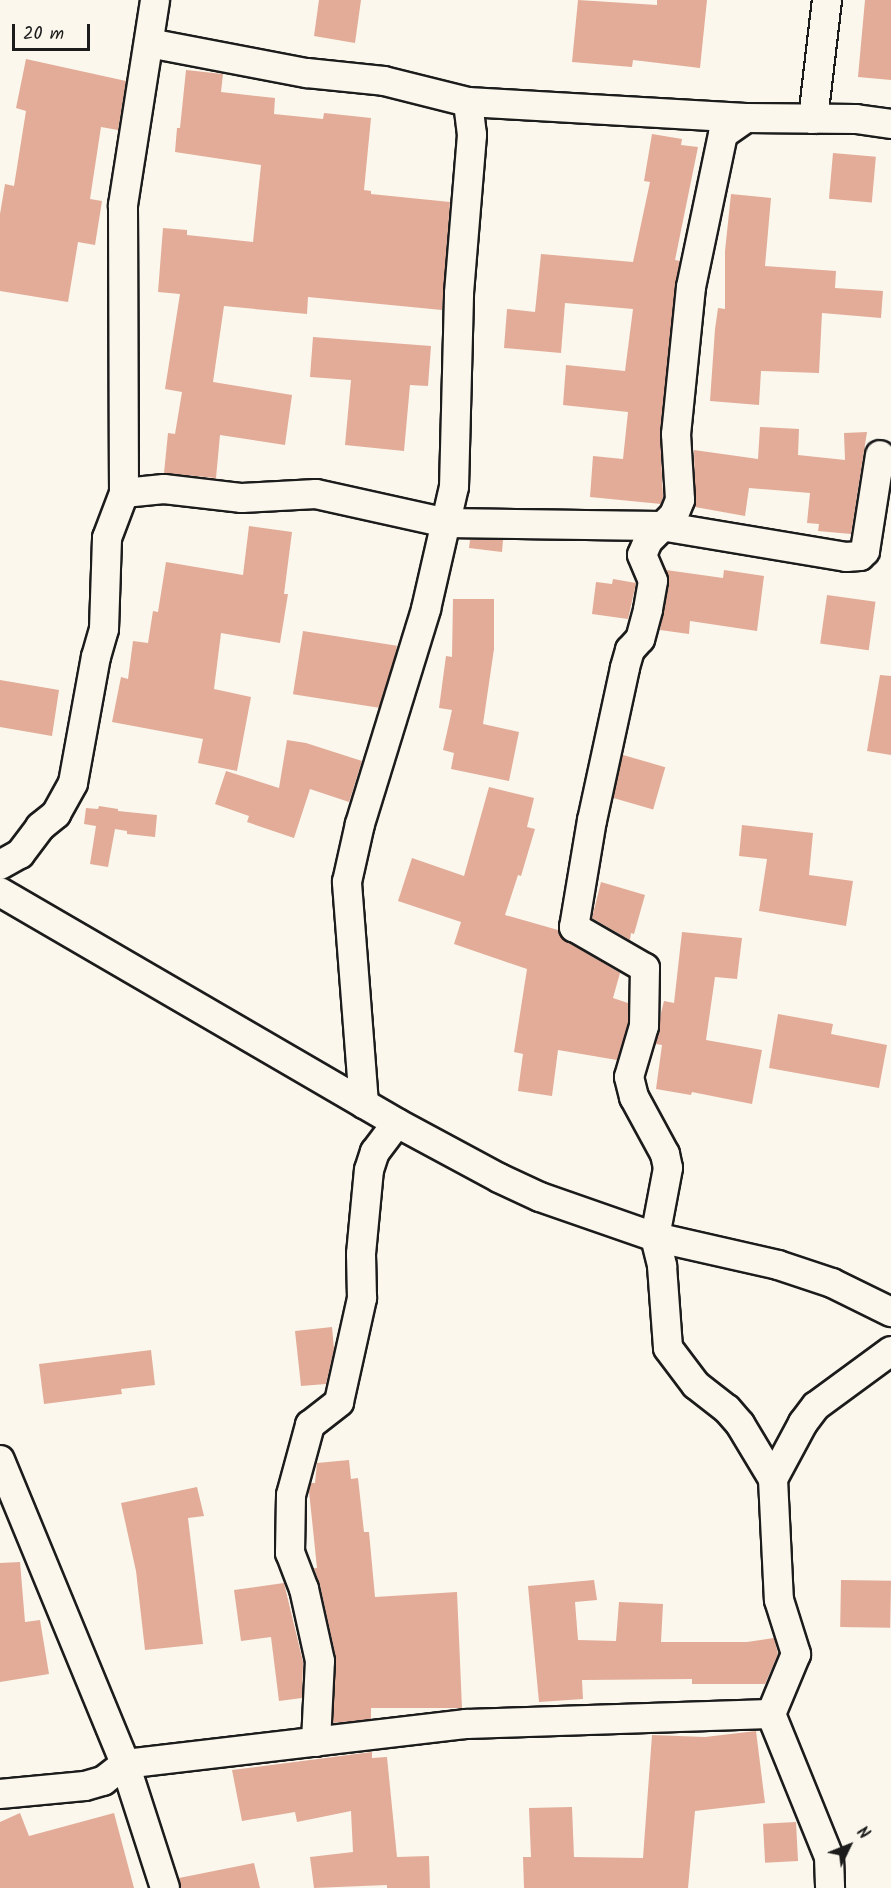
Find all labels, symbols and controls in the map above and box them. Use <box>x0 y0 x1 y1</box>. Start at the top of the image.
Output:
scale bar <box>15 12 93 50</box>
text: 20 m <box>23 20 64 49</box>
north arrow <box>819 1816 879 1876</box>
text: N <box>850 1821 875 1846</box>

